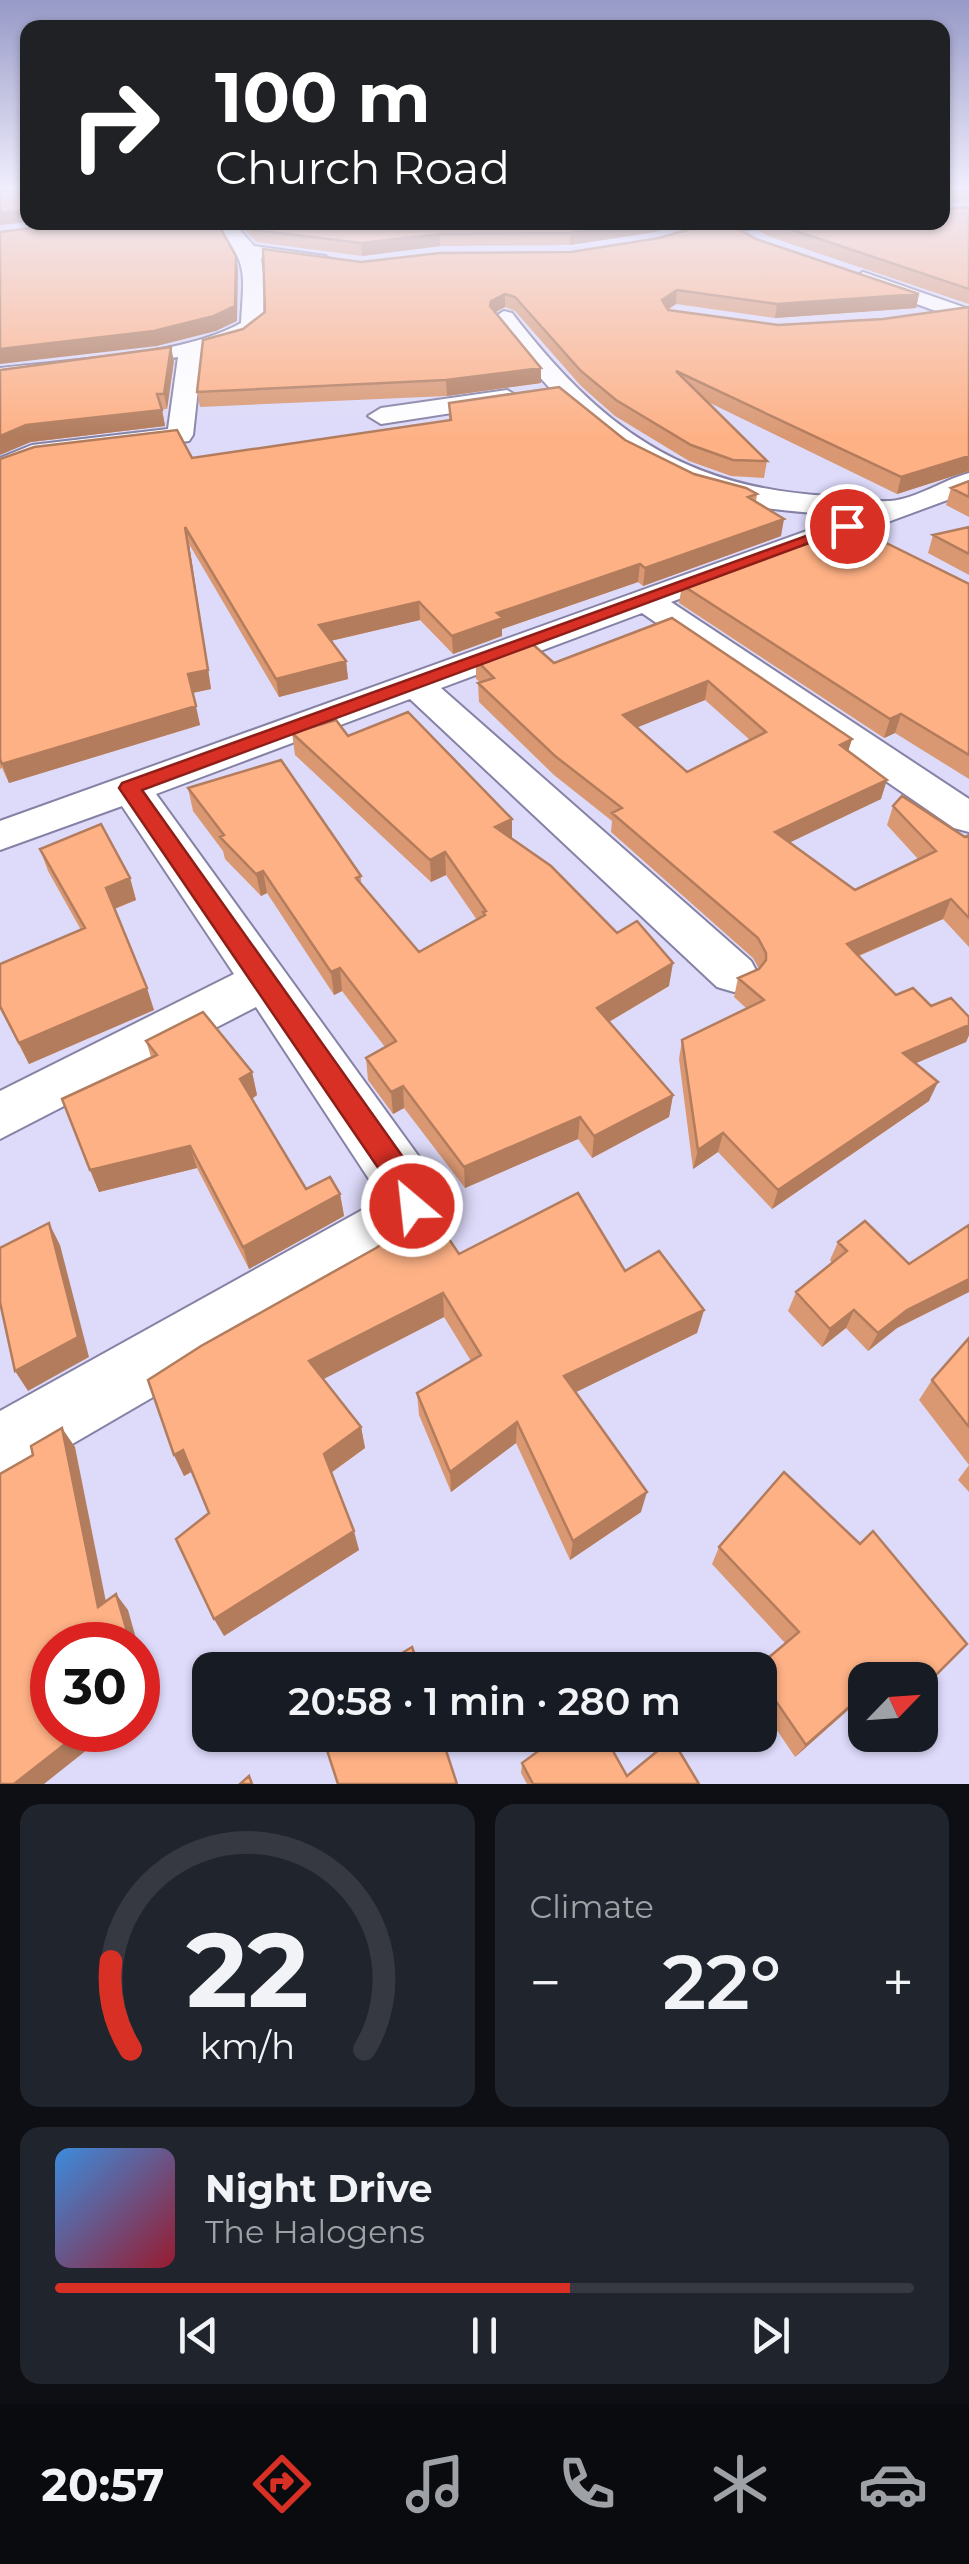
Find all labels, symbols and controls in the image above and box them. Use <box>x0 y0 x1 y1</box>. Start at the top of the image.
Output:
text: 100 m <box>215 54 431 140</box>
icon: right <box>50 60 180 190</box>
text: Church Road <box>215 140 510 195</box>
pin <box>805 484 890 569</box>
icon: arrive <box>820 499 875 554</box>
position arrow <box>360 1154 464 1258</box>
speed limit sign: 30 <box>30 1622 160 1752</box>
north arrow <box>848 1662 938 1752</box>
map controls <box>848 1662 938 1752</box>
text: 20:58 · 1 min · 280 m <box>288 1678 681 1725</box>
text: Climate <box>530 1887 654 1926</box>
text: 22 <box>186 1906 309 2033</box>
text: 22° <box>662 1936 781 2028</box>
text: − <box>530 1949 561 2016</box>
text: + <box>882 1949 914 2016</box>
text: km/h <box>200 2024 295 2068</box>
text: Night Drive <box>205 2165 432 2212</box>
text: The Halogens <box>205 2212 425 2251</box>
icon: previous <box>171 2308 226 2363</box>
icon: pause <box>457 2308 512 2363</box>
icon: next <box>743 2308 798 2363</box>
icon: directions <box>247 2449 317 2519</box>
icon: music <box>400 2449 470 2519</box>
icon: phone <box>552 2449 622 2519</box>
icon: climate <box>705 2449 775 2519</box>
icon: car <box>858 2449 928 2519</box>
text: 20:57 <box>41 2457 164 2512</box>

